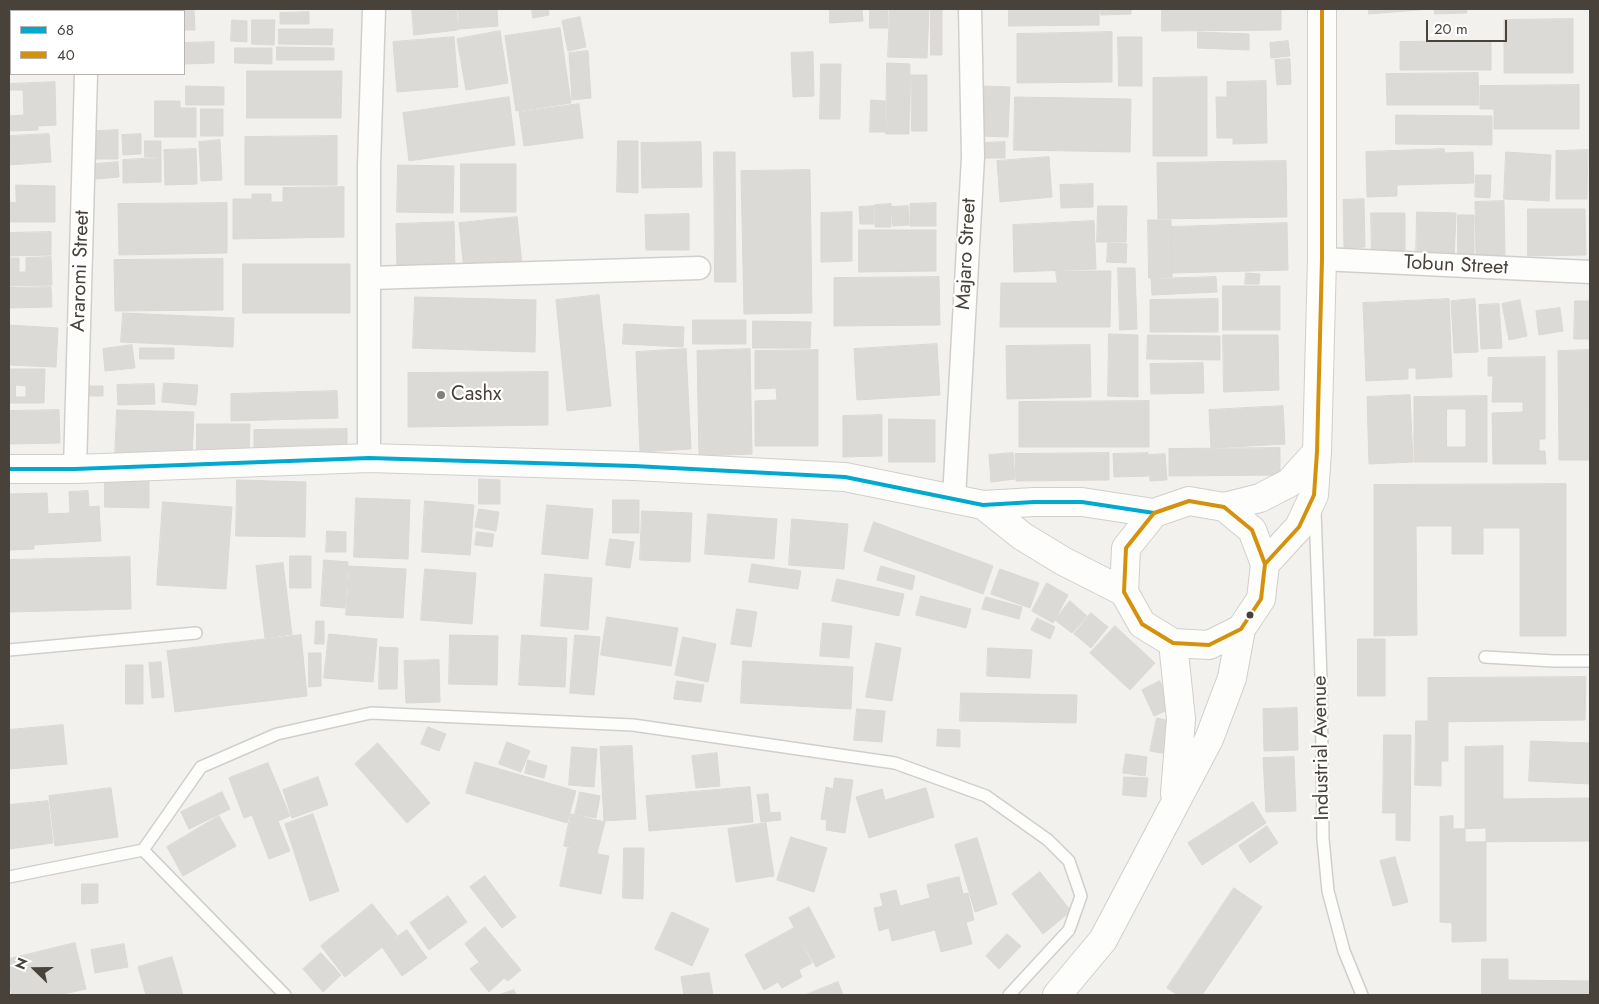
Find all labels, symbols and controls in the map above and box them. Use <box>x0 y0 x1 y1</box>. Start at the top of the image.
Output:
legend <box>10 10 185 75</box>
scale bar <box>1429 10 1510 42</box>
text: 20 m <box>1434 18 1468 40</box>
text: 68 <box>57 19 74 41</box>
text: 40 <box>57 44 75 66</box>
street label: Majaro Street <box>952 198 982 310</box>
street label: Araromi Street <box>67 210 95 332</box>
street label: Tobun Street <box>1403 251 1509 281</box>
place label: Cashx <box>451 383 501 407</box>
marker: Cashx <box>435 389 447 401</box>
unlabelled marker <box>1245 610 1255 620</box>
street label: Industrial Avenue <box>1309 675 1335 821</box>
north arrow <box>10 944 60 994</box>
text: N <box>10 954 32 972</box>

